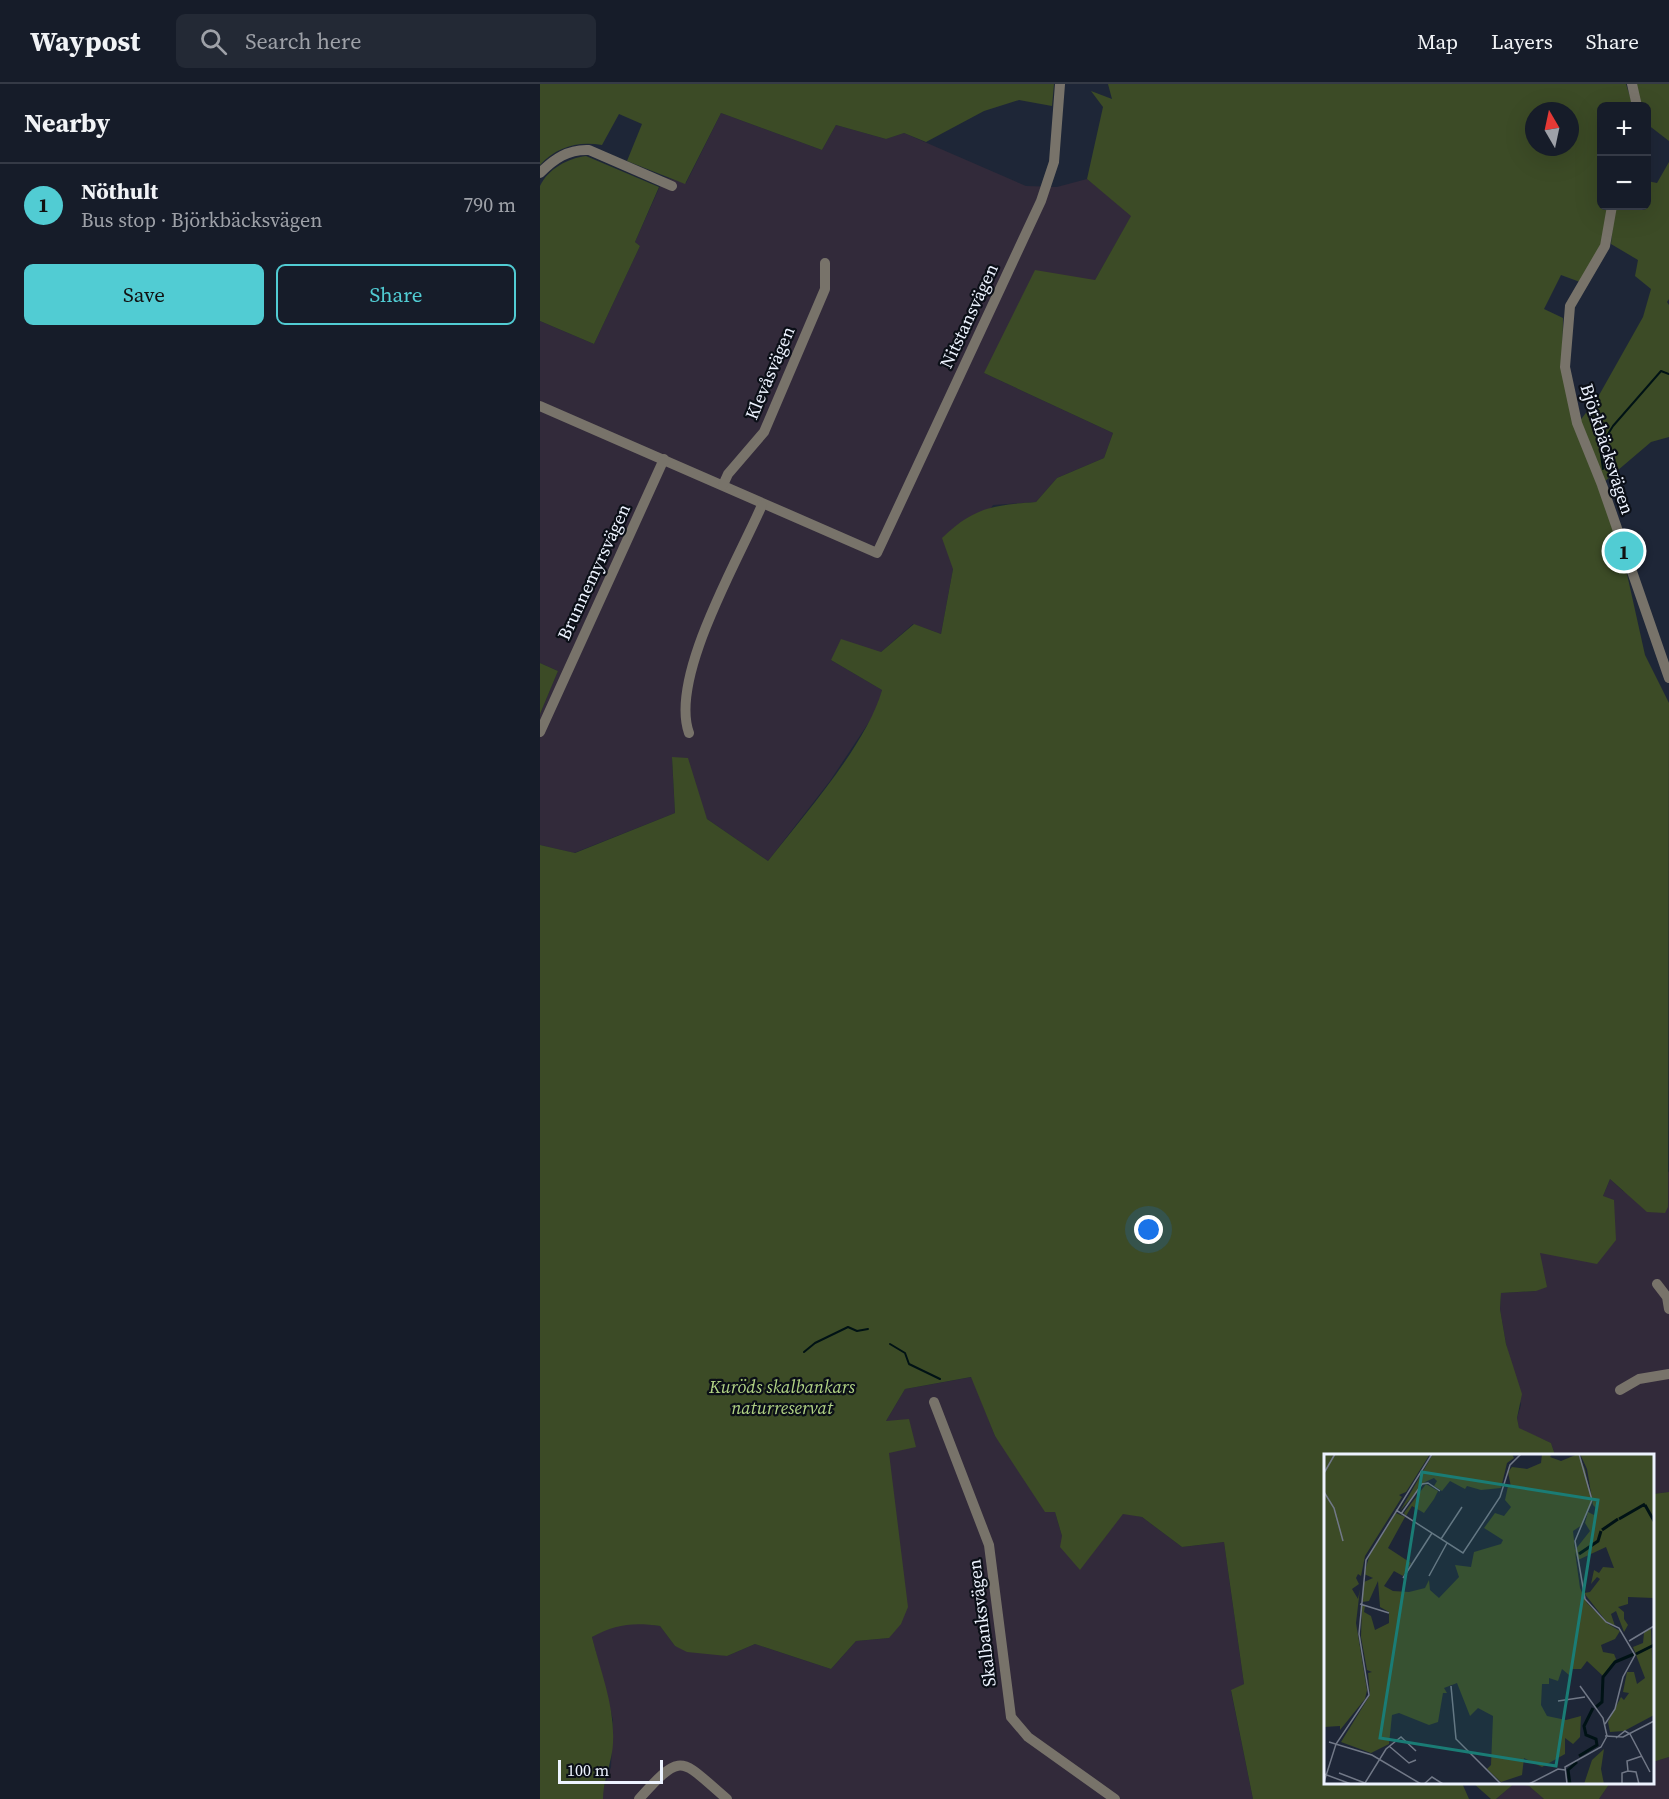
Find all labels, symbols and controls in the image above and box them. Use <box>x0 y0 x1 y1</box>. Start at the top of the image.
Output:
search box <box>176 14 596 68</box>
text: Waypost <box>30 22 140 60</box>
icon: search <box>197 25 230 58</box>
text: Search here <box>245 26 361 56</box>
text: Map <box>1417 27 1458 56</box>
text: Layers <box>1491 27 1553 56</box>
text: Share <box>1586 27 1639 56</box>
north arrow <box>1525 102 1579 156</box>
map controls <box>1597 102 1651 210</box>
button: + <box>1597 102 1651 156</box>
text: Nearby <box>24 105 110 141</box>
button: − <box>1597 156 1651 210</box>
text: Nöthult <box>81 176 158 206</box>
text: 1 <box>38 191 49 219</box>
text: 790 m <box>463 191 516 219</box>
text: Bus stop · Björkbäcksvägen <box>81 206 322 234</box>
street label: Nitstansvägen <box>933 259 1004 372</box>
button: Save <box>24 264 264 325</box>
button: Share <box>276 264 516 325</box>
street label: Klevåsvägen <box>739 322 800 423</box>
street label: Björkbäcksvägen <box>1575 380 1640 517</box>
street label: Brunnemyrsvägen <box>551 500 636 644</box>
pin: 1 <box>1604 528 1644 574</box>
your location <box>1134 1215 1163 1244</box>
park label: Kuröds skalbankars naturreservat <box>708 1374 856 1420</box>
inset map <box>1324 1454 1654 1784</box>
street label: Skalbanksvägen <box>961 1558 1002 1688</box>
scale bar <box>558 1757 663 1784</box>
text: 100 m <box>567 1759 609 1781</box>

